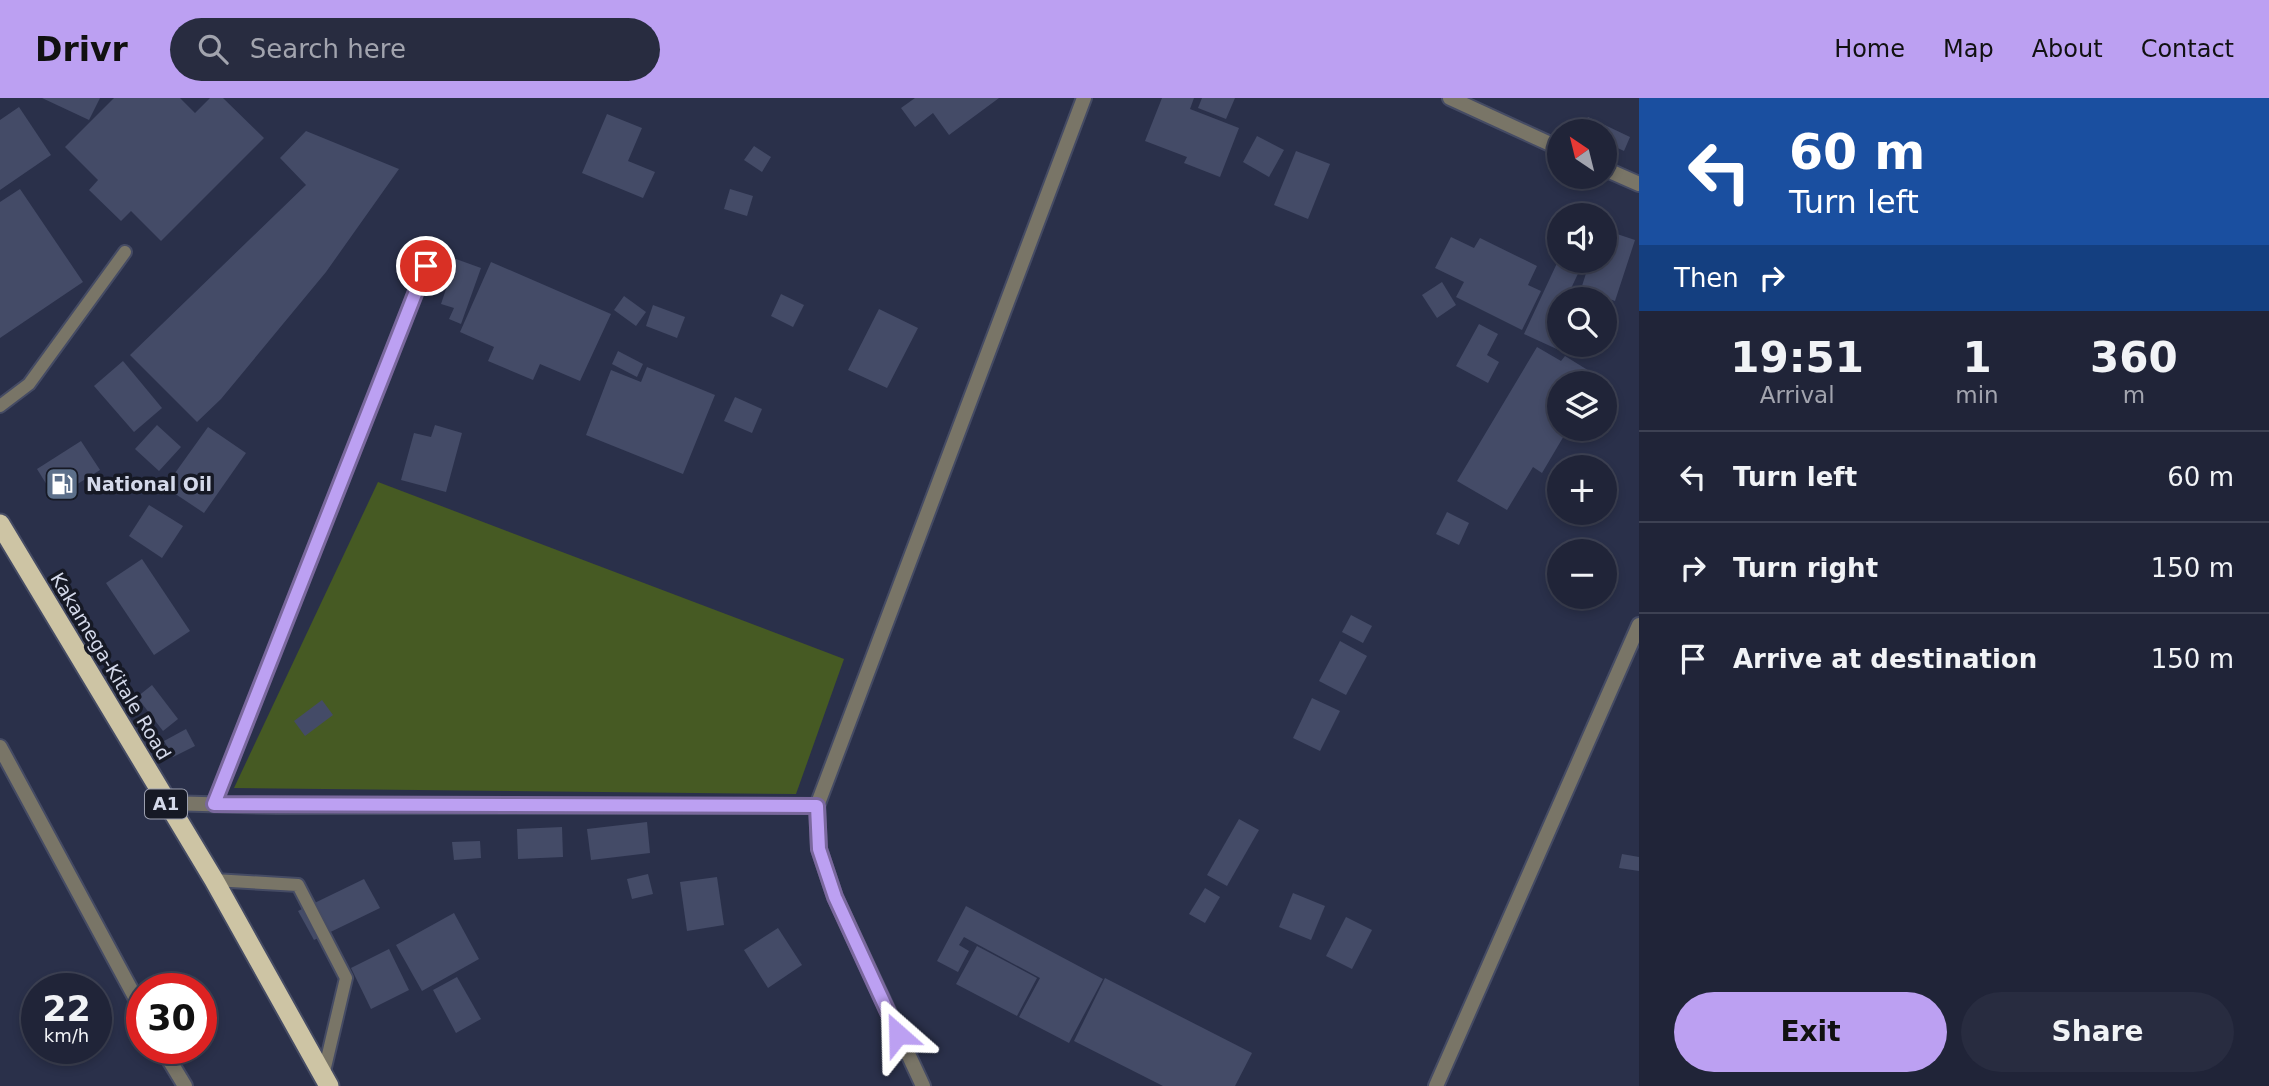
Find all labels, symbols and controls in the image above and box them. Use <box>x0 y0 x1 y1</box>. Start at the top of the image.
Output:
search box <box>170 18 660 81</box>
text: Drivr <box>35 30 128 69</box>
icon: search <box>194 30 232 68</box>
text: Search here <box>250 34 406 64</box>
text: Home <box>1834 35 1905 63</box>
text: Map <box>1943 35 1994 63</box>
text: About <box>2032 35 2103 63</box>
text: Contact <box>2141 35 2234 63</box>
north arrow <box>1547 119 1617 189</box>
map controls <box>1547 119 1617 609</box>
text: 60 m <box>1789 124 1925 181</box>
icon: left <box>1674 126 1765 217</box>
text: Turn left <box>1789 183 1919 221</box>
button: sound <box>1547 203 1617 273</box>
pin <box>396 236 456 296</box>
icon: arrive <box>407 247 445 285</box>
icon: right <box>1753 259 1791 297</box>
text: Then <box>1674 263 1739 293</box>
button: search <box>1547 287 1617 357</box>
text: 19:51 <box>1730 333 1864 382</box>
text: 1 <box>1962 333 1992 382</box>
text: 360 <box>2090 333 2178 382</box>
button: layers <box>1547 371 1617 441</box>
text: Arrival <box>1760 382 1835 408</box>
text: min <box>1955 382 1999 408</box>
text: m <box>2123 382 2145 408</box>
button: + <box>1547 455 1617 525</box>
icon: left <box>1674 458 1712 496</box>
text: Turn left <box>1733 462 1857 492</box>
text: 60 m <box>2167 462 2234 492</box>
fuel station icon: National Oil <box>43 465 81 503</box>
place label: National Oil <box>86 473 212 495</box>
button: − <box>1547 539 1617 609</box>
icon: right <box>1674 549 1712 587</box>
text: Turn right <box>1733 553 1878 583</box>
text: 150 m <box>2151 553 2234 583</box>
street label: Kakamega-Kitale Road <box>46 568 176 764</box>
icon: arrive <box>1674 640 1712 678</box>
text: Arrive at destination <box>1733 644 2037 674</box>
text: 150 m <box>2151 644 2234 674</box>
road number: A1 <box>145 790 187 818</box>
speed limit sign: 30 <box>126 973 217 1064</box>
text: 22 <box>42 989 91 1029</box>
button: Exit <box>1674 992 1947 1072</box>
button: Share <box>1961 992 2234 1072</box>
position arrow <box>861 997 935 1071</box>
text: km/h <box>44 1025 89 1046</box>

